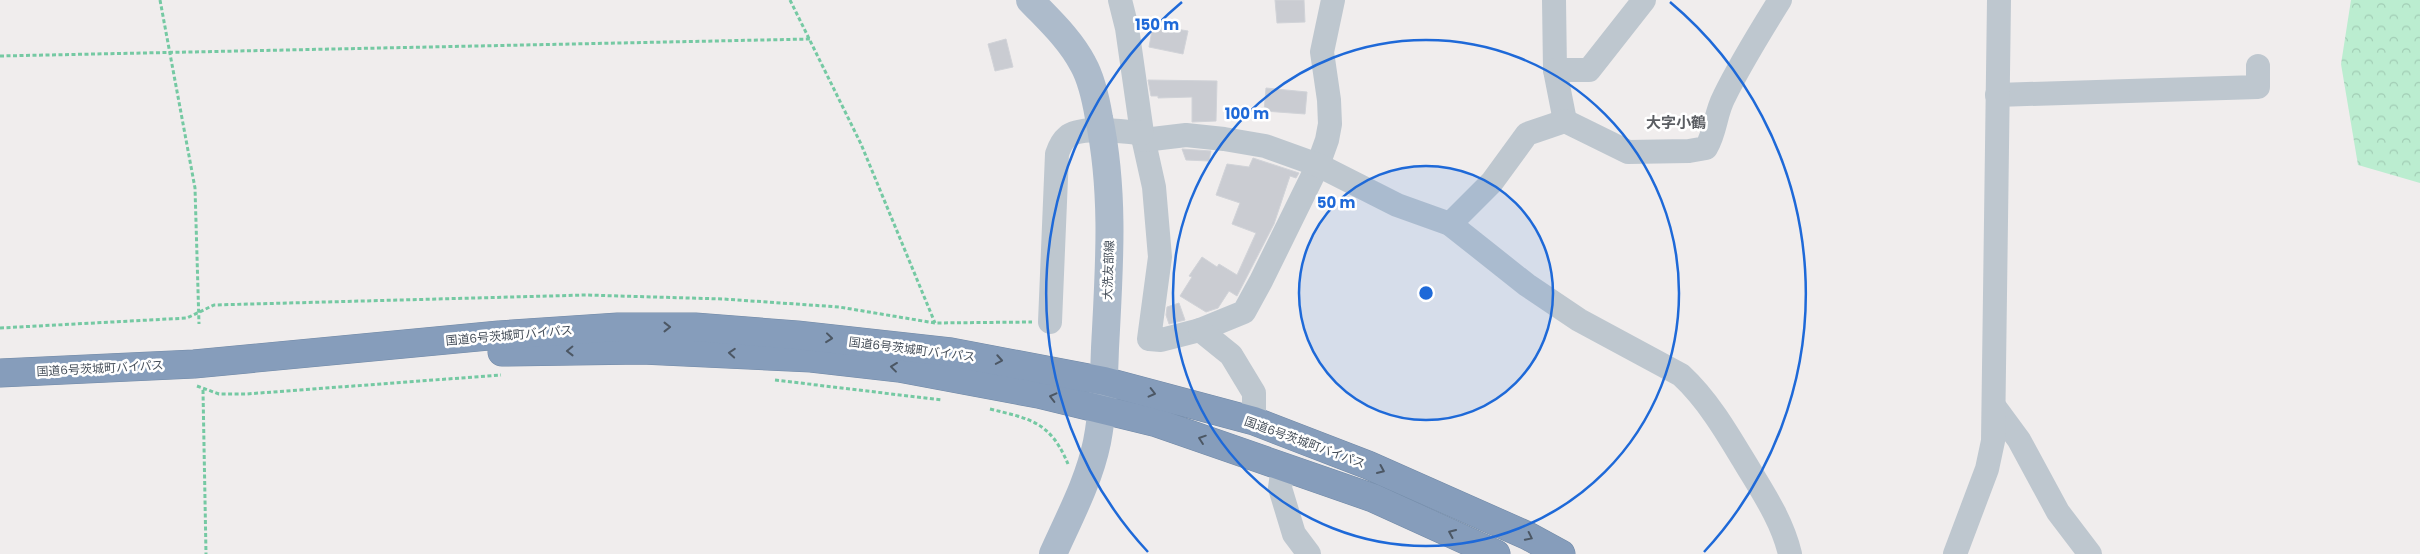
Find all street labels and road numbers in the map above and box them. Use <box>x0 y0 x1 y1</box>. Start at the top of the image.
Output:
street label: 大洗友部線 <box>1098 240 1118 300</box>
street label: 国道6号茨城町バイパス <box>445 321 573 349</box>
street label: 国道6号茨城町バイパス <box>848 333 976 365</box>
street label: 国道6号茨城町バイパス <box>36 356 164 380</box>
street label: 国道6号茨城町バイパス <box>1242 412 1368 472</box>

